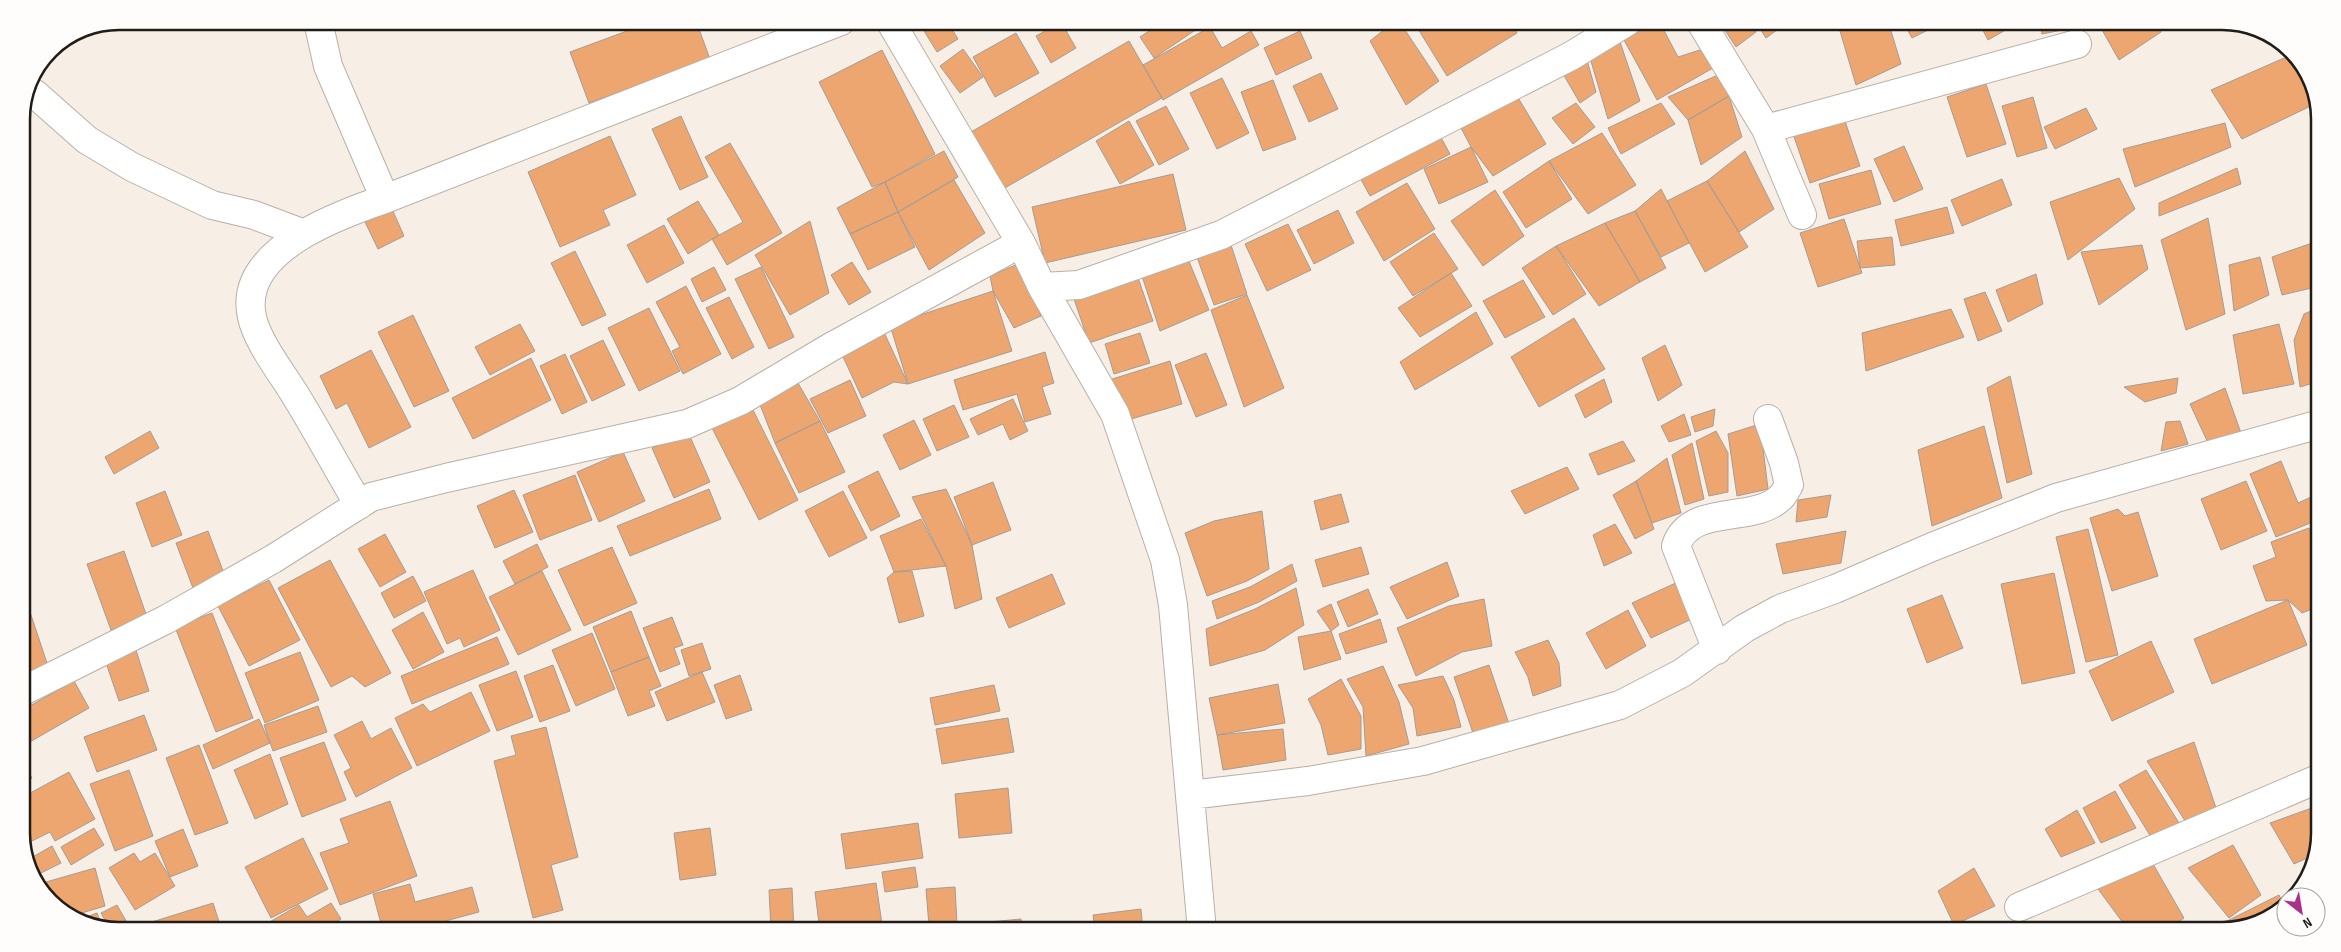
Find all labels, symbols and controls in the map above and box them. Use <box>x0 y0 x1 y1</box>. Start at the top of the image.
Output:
north arrow <box>2276 887 2326 937</box>
text: N <box>2300 914 2315 932</box>

